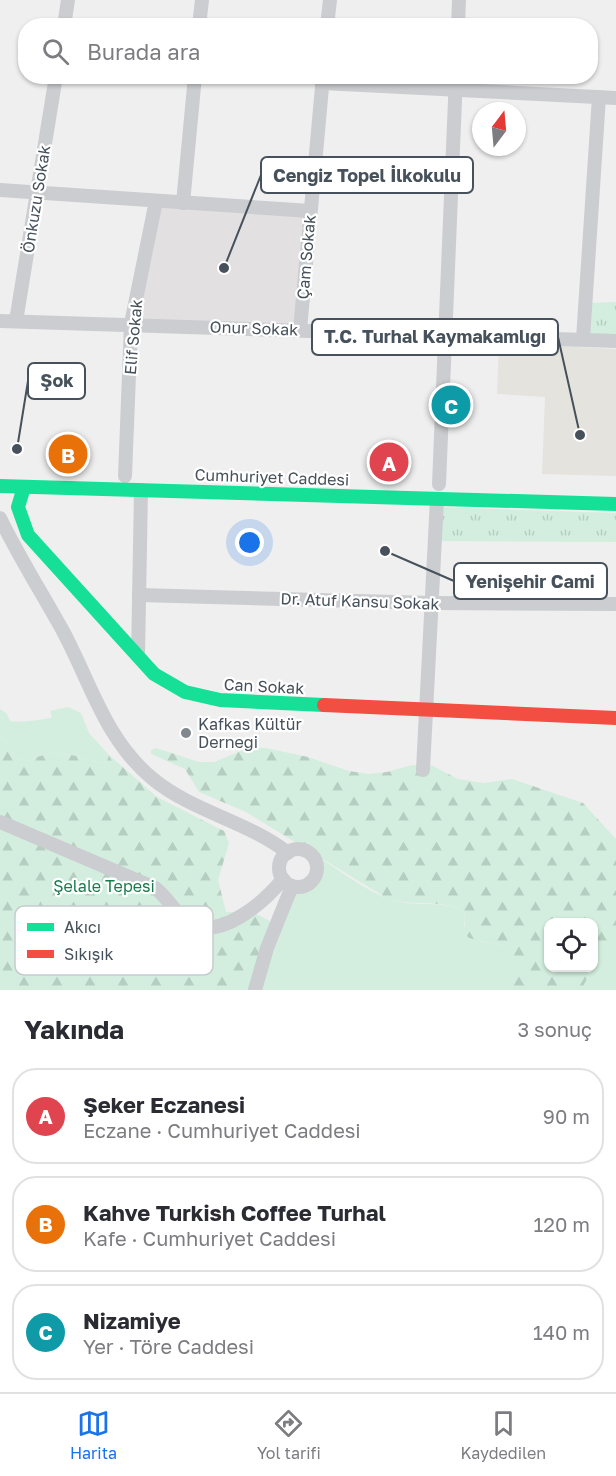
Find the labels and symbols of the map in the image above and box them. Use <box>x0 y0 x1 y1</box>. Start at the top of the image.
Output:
north arrow <box>472 102 526 156</box>
street label: Önkuzu Sokak <box>18 144 54 254</box>
callout: Cengiz Topel İlkokulu <box>261 157 473 193</box>
text: Cengiz Topel İlkokulu <box>273 164 461 186</box>
street label: Çam Sokak <box>292 214 320 300</box>
street label: Elif Sokak <box>120 298 146 376</box>
street label: Onur Sokak <box>209 316 299 340</box>
callout: T.C. Turhal Kaymakamlığı <box>312 319 558 355</box>
text: T.C. Turhal Kaymakamlığı <box>324 325 546 347</box>
callout: Şok <box>28 363 85 399</box>
text: Şok <box>40 369 74 391</box>
pin: C <box>432 382 470 428</box>
pin: B <box>48 432 88 476</box>
pin: A <box>370 440 408 484</box>
street label: Cumhuriyet Caddesi <box>194 464 350 490</box>
your location <box>235 528 264 557</box>
callout: Yenişehir Cami <box>454 563 607 599</box>
text: Yenişehir Cami <box>465 570 595 592</box>
street label: Dr. Atuf Kansu Sokak <box>280 588 440 614</box>
street label: Can Sokak <box>223 674 305 698</box>
place label: Kafkas Kültür Derneği <box>198 714 302 752</box>
marker: Kafkas Kültür Derneği <box>179 726 193 740</box>
park label: Şelale Tepesi <box>53 876 155 896</box>
legend <box>15 906 213 975</box>
text: Akıcı <box>64 917 101 937</box>
text: Sıkışık <box>64 944 114 964</box>

